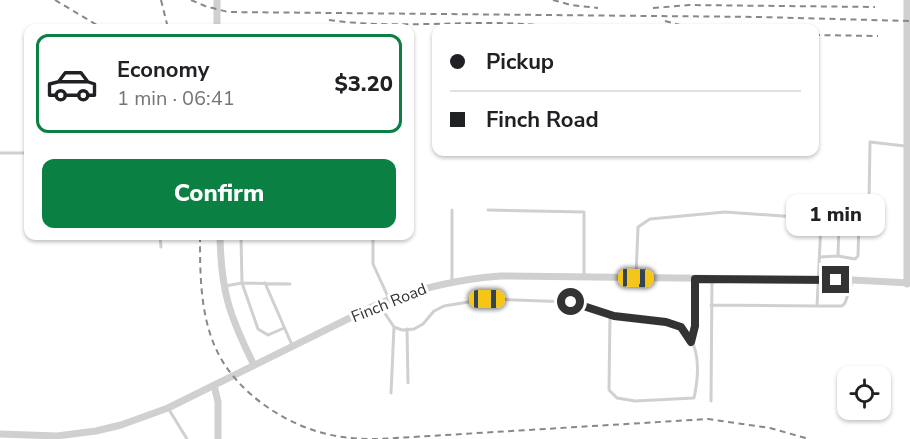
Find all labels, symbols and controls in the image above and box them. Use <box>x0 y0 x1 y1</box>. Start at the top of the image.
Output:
text: Pickup <box>486 47 554 77</box>
text: Economy <box>117 55 209 85</box>
icon: car <box>45 57 99 111</box>
text: $3.20 <box>334 69 393 99</box>
text: 1 min · 06:41 <box>117 85 235 112</box>
text: Finch Road <box>486 105 599 135</box>
button: Confirm <box>42 159 396 228</box>
callout: 1 min <box>786 193 886 235</box>
text: 1 min <box>809 201 862 228</box>
route end <box>822 266 849 293</box>
car <box>618 269 654 287</box>
street label: Finch Road <box>348 278 430 328</box>
route start <box>557 288 584 315</box>
car <box>469 290 505 308</box>
map controls <box>837 366 891 420</box>
button: locate <box>837 366 891 420</box>

